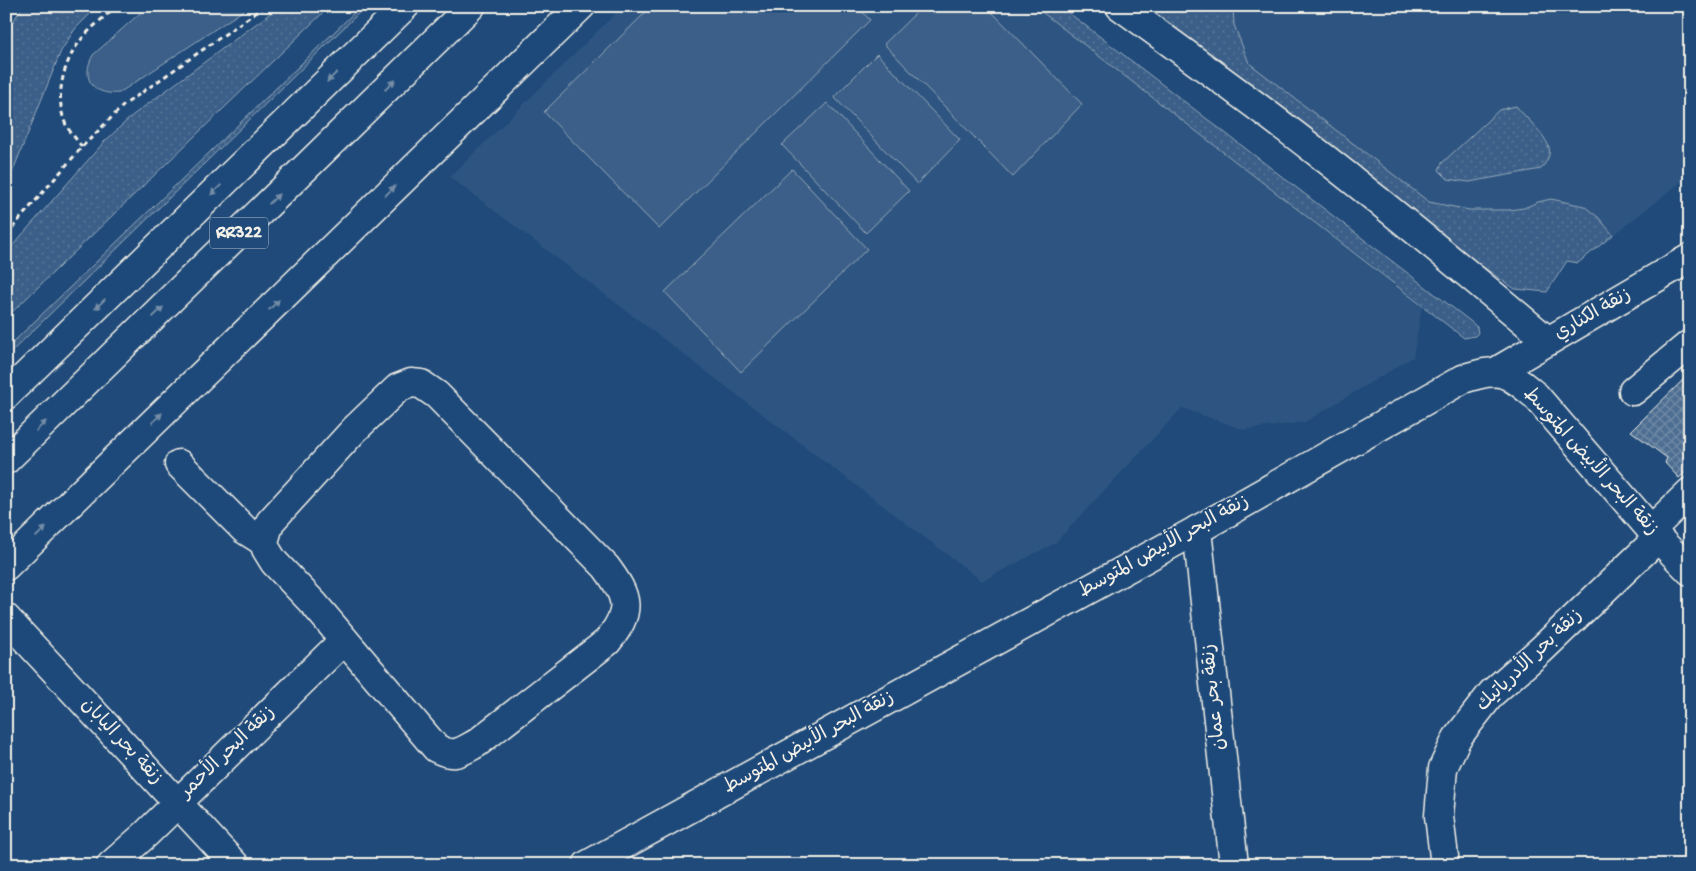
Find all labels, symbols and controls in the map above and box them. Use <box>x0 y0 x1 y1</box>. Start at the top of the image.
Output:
one-way arrow <box>326 71 338 83</box>
one-way arrow <box>384 79 396 91</box>
one-way arrow <box>210 184 222 196</box>
one-way arrow <box>384 186 396 198</box>
one-way arrow <box>268 193 280 205</box>
road number: RR322 <box>210 218 268 248</box>
street label: زنقة الكناري <box>1551 284 1635 346</box>
one-way arrow <box>94 298 106 310</box>
one-way arrow <box>268 299 280 311</box>
one-way arrow <box>151 306 163 318</box>
street label: زنقة البحر الأبيض المتوسط <box>1517 380 1666 541</box>
one-way arrow <box>151 412 163 424</box>
one-way arrow <box>35 420 47 432</box>
street label: زنقة البحر الأبيض المتوسط <box>1073 487 1253 604</box>
one-way arrow <box>35 526 47 538</box>
street label: زنقة بحر الأدرياتيك <box>1470 602 1588 717</box>
street label: زنقة بحر عمان <box>1198 643 1232 751</box>
street label: زنقة البحر الأبيض المتوسط <box>718 683 898 800</box>
street label: زنقة بحر اليابان <box>75 694 167 790</box>
street label: زنقة البحر الأحمر <box>171 699 281 806</box>

